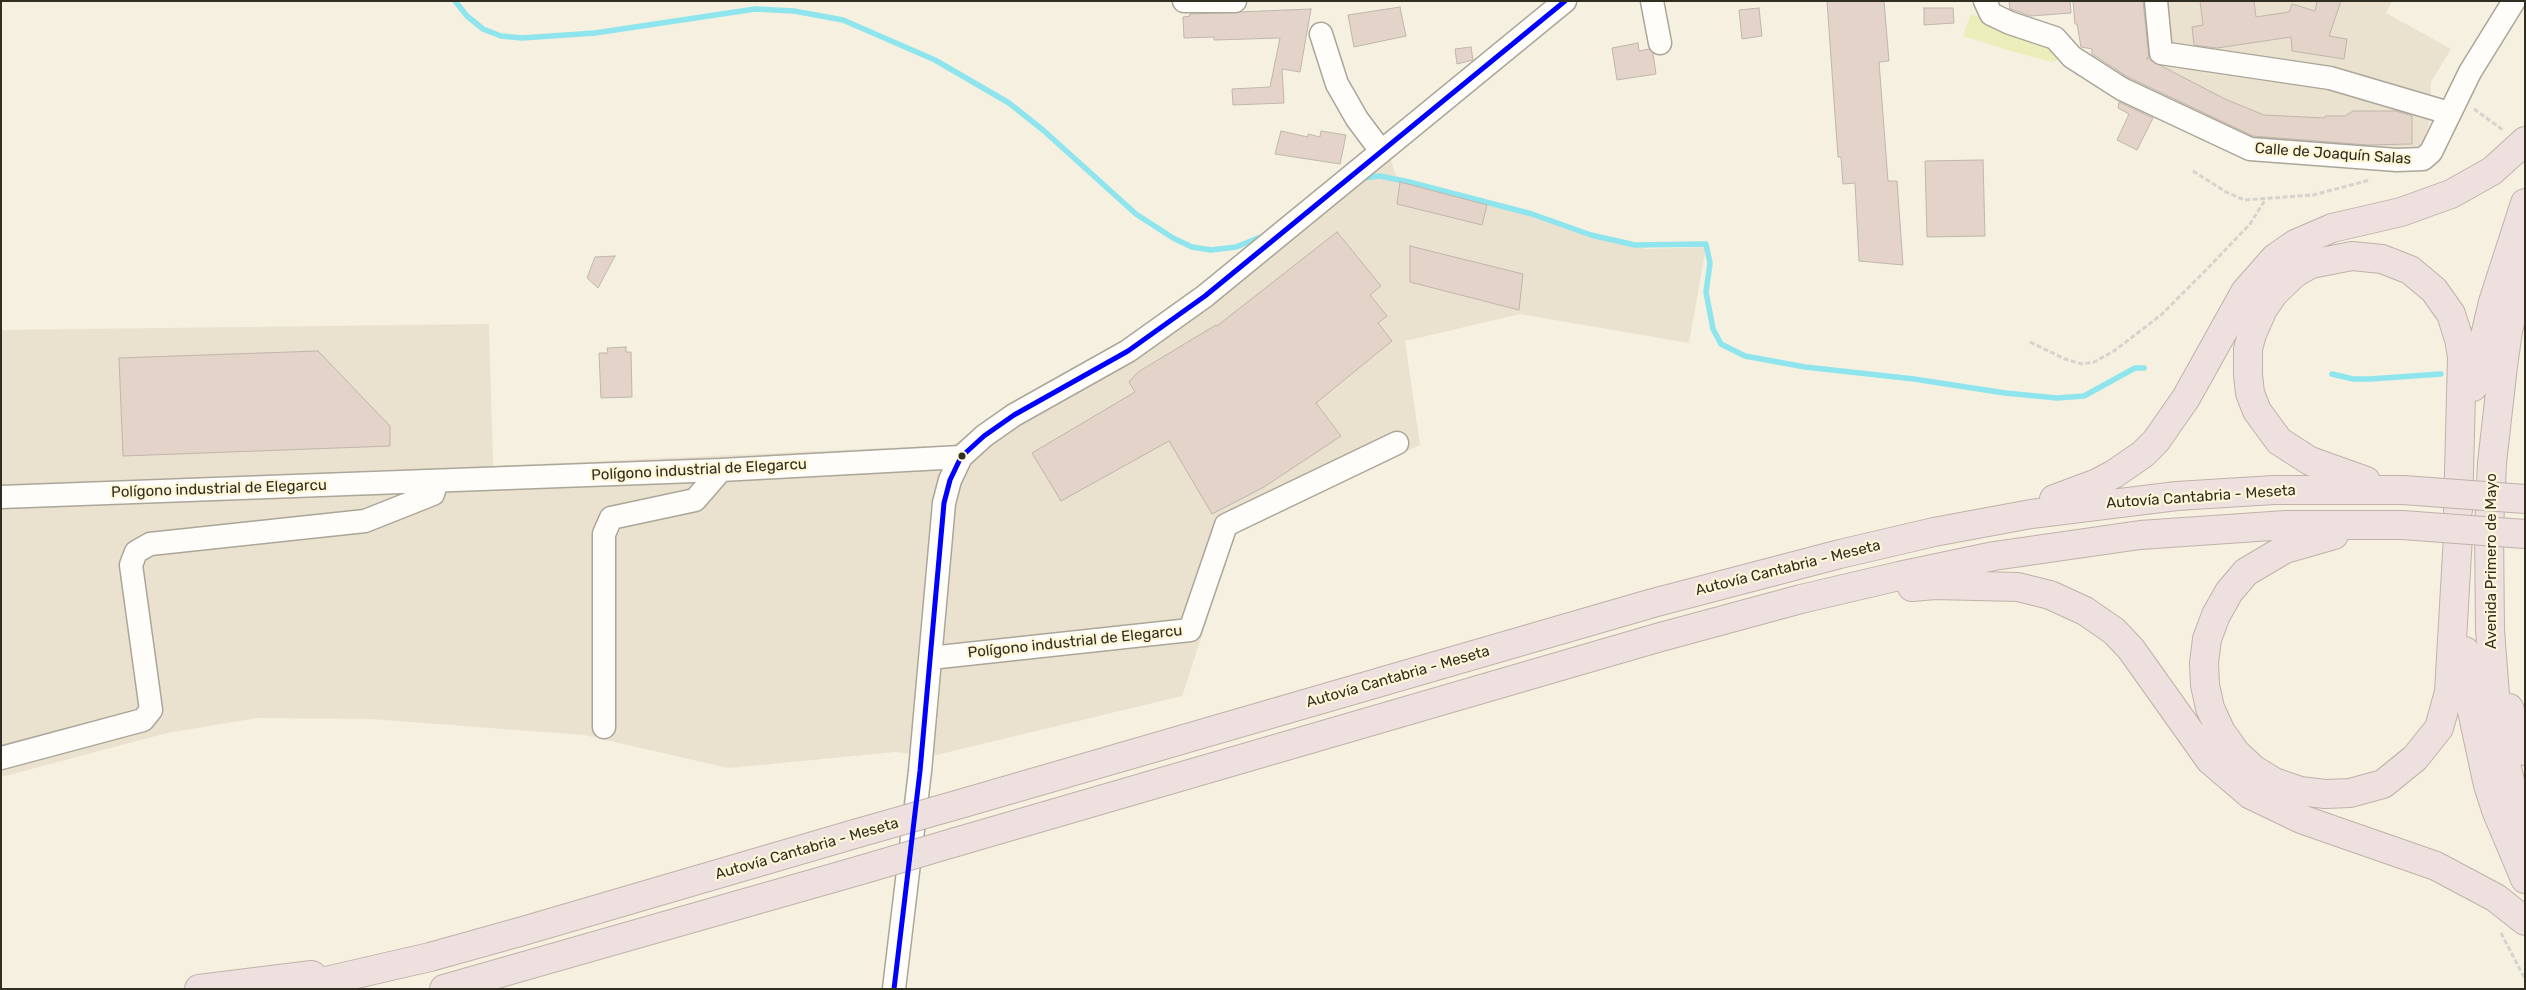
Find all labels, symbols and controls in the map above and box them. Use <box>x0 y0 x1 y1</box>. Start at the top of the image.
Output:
street label: Calle de Joaquín Salas <box>2254 140 2412 168</box>
unlabelled marker <box>957 451 967 461</box>
street label: Polígono industrial de Elegarcu <box>591 455 807 485</box>
street label: Avenida Primero de Mayo <box>2483 473 2501 649</box>
street label: Polígono industrial de Elegarcu <box>111 476 327 502</box>
street label: Autovía Cantabria - Meseta <box>2106 481 2296 513</box>
street label: Autovía Cantabria - Meseta <box>1694 536 1882 600</box>
street label: Polígono industrial de Elegarcu <box>967 622 1183 662</box>
street label: Autovía Cantabria - Meseta <box>1304 642 1492 712</box>
street label: Autovía Cantabria - Meseta <box>713 814 901 884</box>

